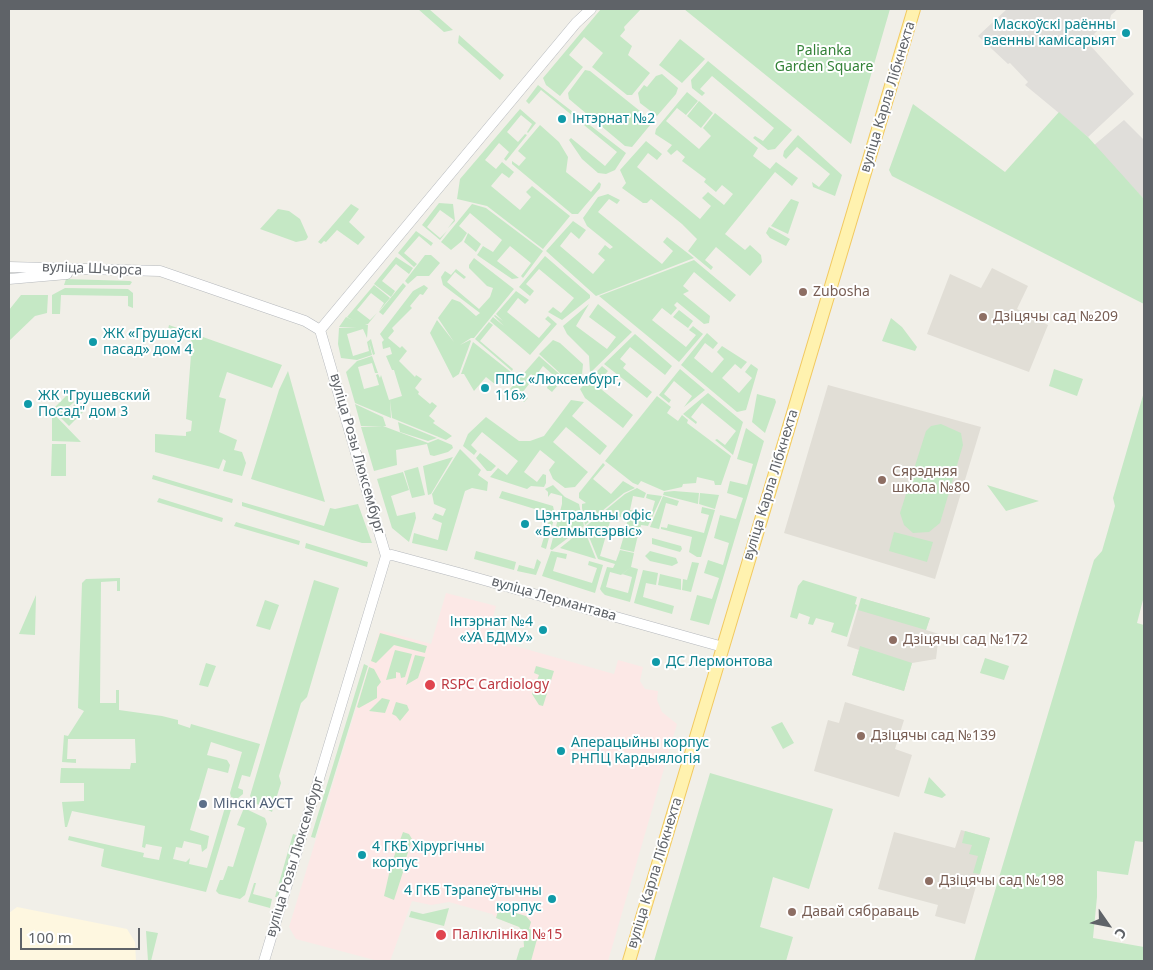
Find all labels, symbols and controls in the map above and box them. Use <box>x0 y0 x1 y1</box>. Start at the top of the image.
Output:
place label: Маскоўскі раённы ваенны камісарыят <box>983 17 1116 49</box>
street label: вуліца Карла Лібкнехта <box>857 19 919 175</box>
marker: Маскоўскі раённы ваенны камісарыят <box>1120 27 1132 39</box>
park label: Palianka Garden Square <box>775 43 873 75</box>
place label: Інтэрнат №2 <box>572 111 655 127</box>
marker: Інтэрнат №2 <box>556 113 568 125</box>
street label: вуліца Шчорса <box>42 259 142 279</box>
place label: Zubosha <box>813 284 870 300</box>
marker: Zubosha <box>797 286 809 298</box>
place label: Дзіцячы сад №209 <box>993 309 1118 325</box>
marker: Дзіцячы сад №209 <box>977 311 989 323</box>
place label: ЖК «Грушаўскі пасад» дом 4 <box>103 326 202 358</box>
marker: ЖК «Грушаўскі пасад» дом 4 <box>87 336 99 348</box>
street label: вуліца Розы Люксембург <box>326 372 388 536</box>
place label: ППС «Люксембург, 116» <box>495 372 621 404</box>
marker: ППС «Люксембург, 116» <box>479 382 491 394</box>
place label: ЖК "Грушевский Посад" дом 3 <box>38 388 151 421</box>
marker: ЖК "Грушевский Посад" дом 3 <box>22 398 34 410</box>
street label: вуліца Карла Лібкнехта <box>740 407 802 563</box>
place label: Сярэдняя школа №80 <box>892 464 970 497</box>
marker: Сярэдняя школа №80 <box>876 474 888 486</box>
place label: Цэнтральны офiс «Белмытсэрвіс» <box>535 508 652 540</box>
marker: Цэнтральны офiс «Белмытсэрвіс» <box>519 518 531 530</box>
street label: вуліца Лермантава <box>490 573 618 625</box>
place label: Інтэрнат №4 «УА БДМУ» <box>450 614 533 646</box>
marker: Інтэрнат №4 «УА БДМУ» <box>537 624 549 636</box>
place label: Дзіцячы сад №172 <box>903 632 1028 648</box>
marker: Дзіцячы сад №172 <box>887 634 899 646</box>
place label: ДС Лермонтова <box>666 654 773 670</box>
marker: ДС Лермонтова <box>650 656 662 668</box>
place label: RSPC Cardiology <box>441 677 549 693</box>
marker: RSPC Cardiology <box>423 678 437 692</box>
place label: Дзіцячы сад №139 <box>871 728 996 744</box>
marker: Дзіцячы сад №139 <box>855 730 867 742</box>
place label: Аперацыйны корпус РНПЦ Кардыялогія <box>571 735 709 768</box>
marker: Аперацыйны корпус РНПЦ Кардыялогія <box>555 745 567 757</box>
street label: вуліца Розы Люксембург <box>263 775 327 939</box>
street label: вуліца Карла Лібкнехта <box>624 795 686 951</box>
place label: Мінскі АУСТ <box>213 796 293 812</box>
marker: Мінскі АУСТ <box>197 798 209 810</box>
place label: 4 ГКБ Хірургічны корпус <box>372 839 485 872</box>
marker: 4 ГКБ Хірургічны корпус <box>356 849 368 861</box>
place label: Дзіцячы сад №198 <box>939 873 1064 889</box>
marker: Дзіцячы сад №198 <box>923 875 935 887</box>
place label: 4 ГКБ Тэрапеўтычны корпус <box>404 883 542 916</box>
marker: 4 ГКБ Тэрапеўтычны корпус <box>546 893 558 905</box>
north arrow <box>1083 900 1133 950</box>
place label: Давай сябраваць <box>802 904 919 920</box>
marker: Давай сябраваць <box>786 906 798 918</box>
scale bar <box>22 918 142 950</box>
text: С <box>1111 924 1131 942</box>
text: 100 m <box>28 927 72 947</box>
place label: Паліклініка №15 <box>452 927 562 943</box>
marker: Паліклініка №15 <box>434 928 448 942</box>

